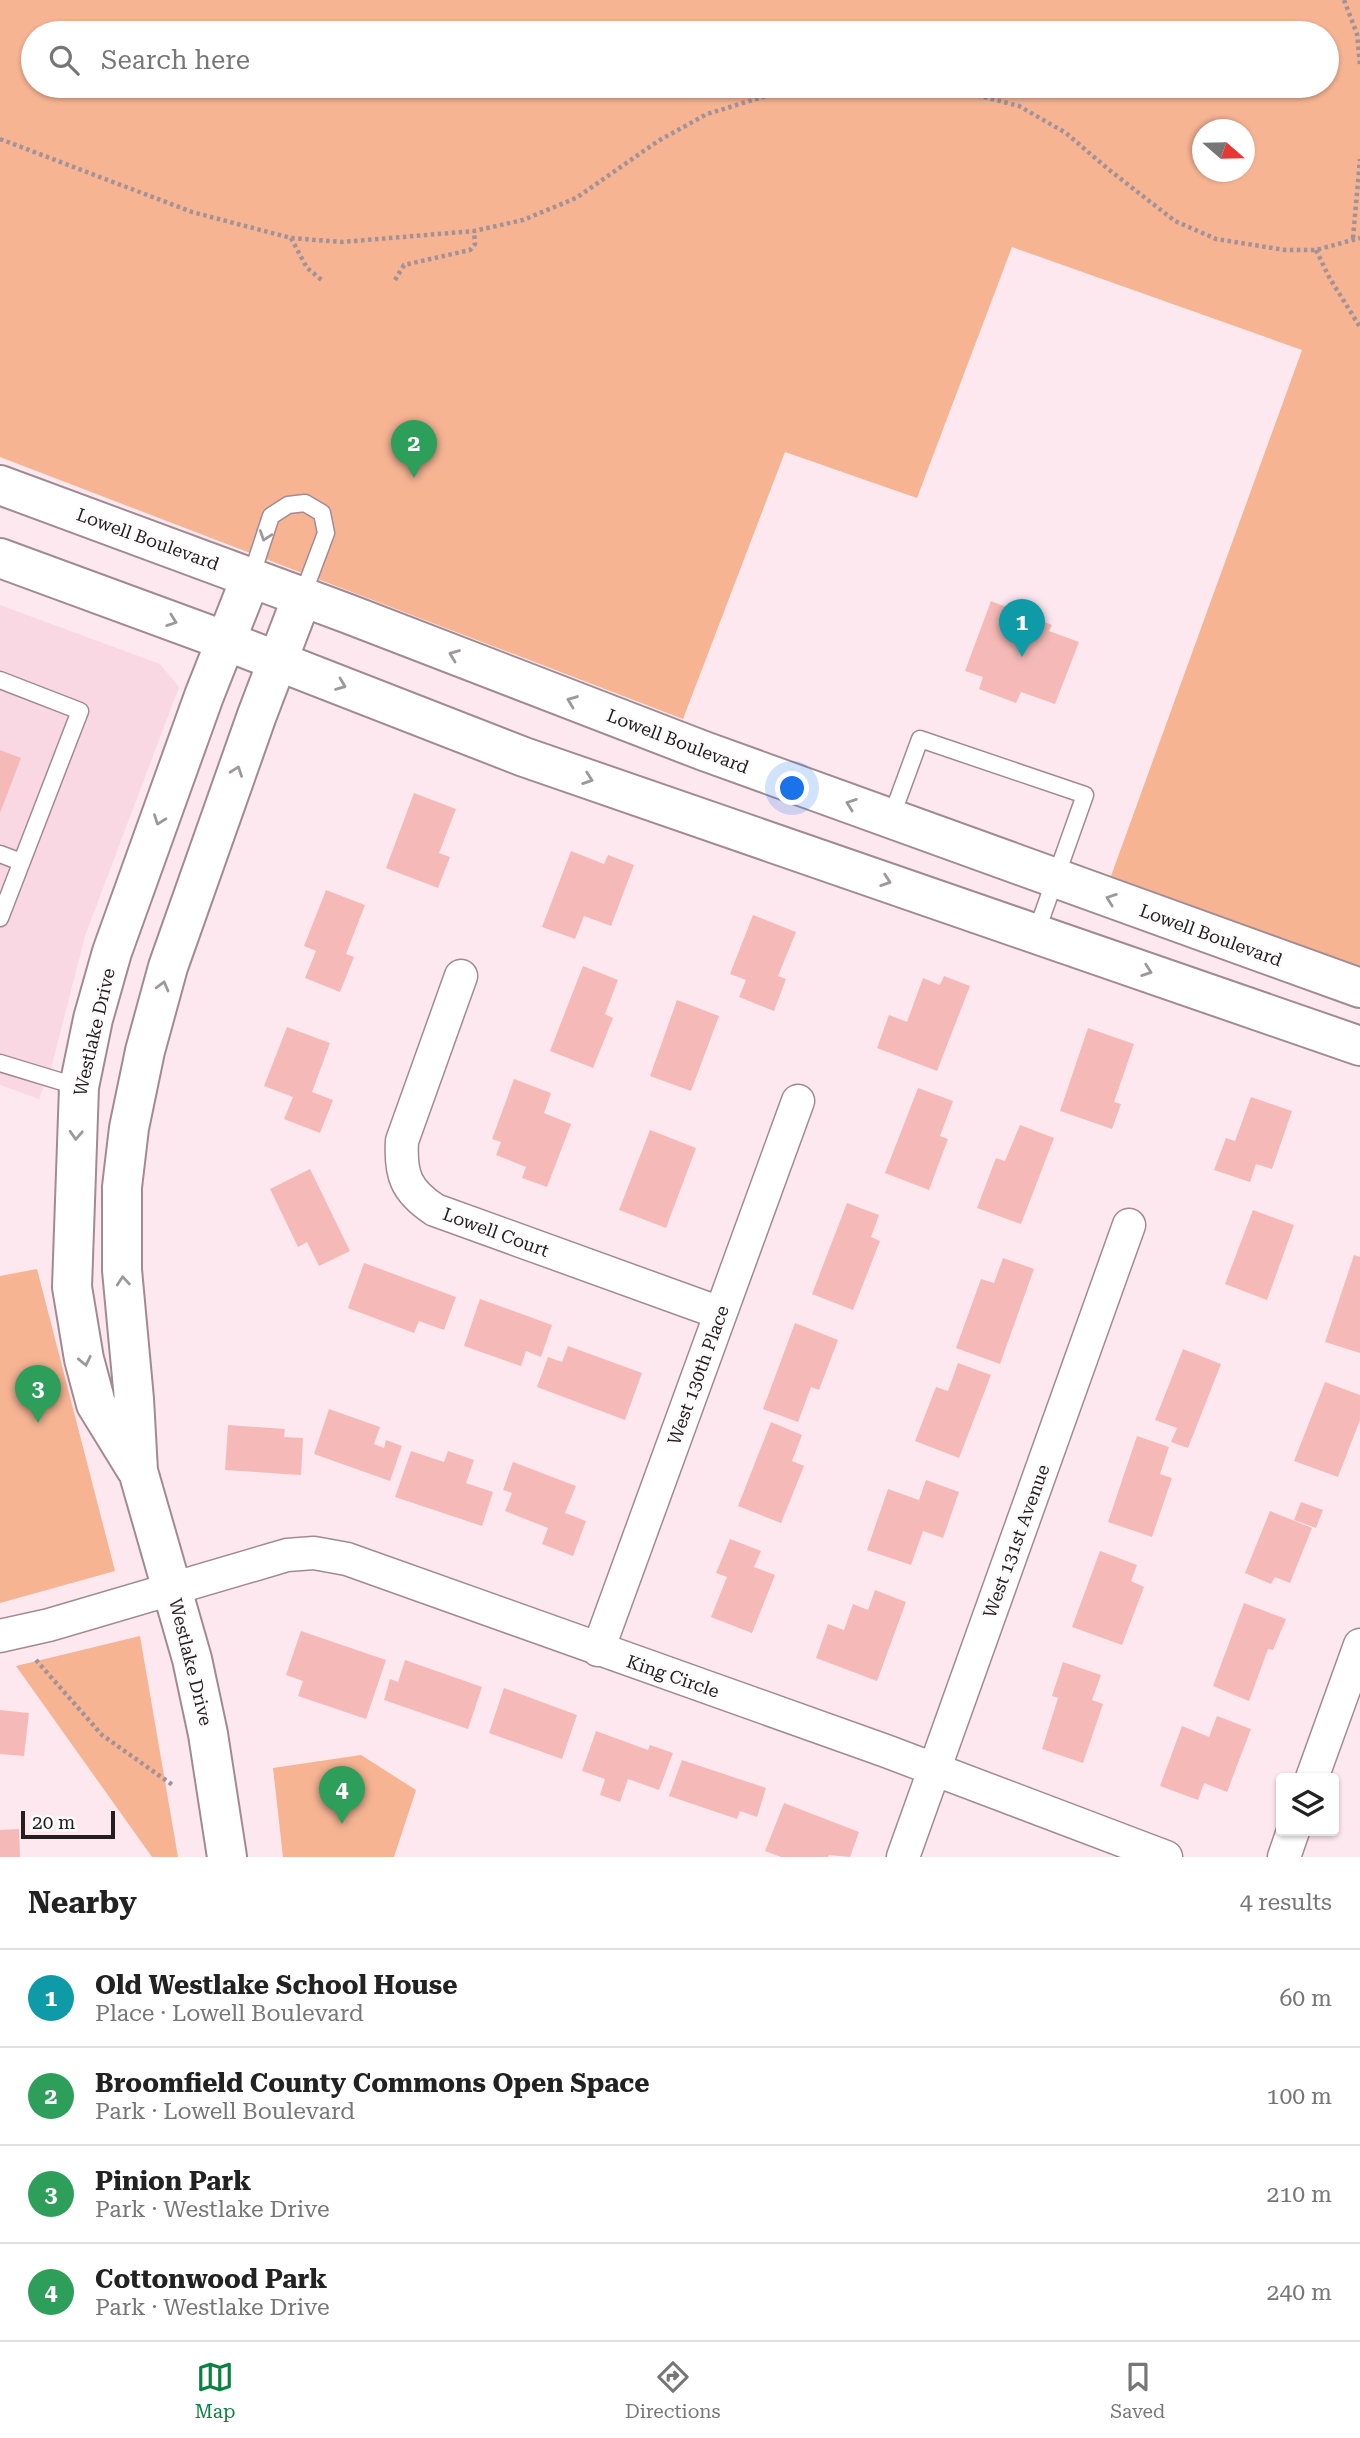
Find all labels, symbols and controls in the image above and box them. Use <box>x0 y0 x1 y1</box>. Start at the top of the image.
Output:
search box <box>21 21 1339 98</box>
icon: search <box>45 41 83 79</box>
text: Search here <box>101 45 250 75</box>
north arrow <box>1192 119 1255 182</box>
pin: 2 <box>391 420 437 478</box>
street label: Lowell Boulevard <box>74 503 223 575</box>
one-way arrow <box>259 529 273 542</box>
pin: 1 <box>999 599 1045 657</box>
one-way arrow <box>165 613 177 627</box>
one-way arrow <box>449 649 461 663</box>
one-way arrow <box>335 677 347 691</box>
one-way arrow <box>566 695 578 709</box>
street label: Lowell Boulevard <box>604 704 752 778</box>
one-way arrow <box>229 765 243 777</box>
one-way arrow <box>582 771 594 785</box>
your location <box>775 771 809 805</box>
one-way arrow <box>846 798 858 812</box>
one-way arrow <box>153 813 167 825</box>
one-way arrow <box>880 873 892 887</box>
one-way arrow <box>1105 894 1117 908</box>
street label: Lowell Boulevard <box>1137 899 1286 971</box>
one-way arrow <box>1140 963 1152 977</box>
street label: Westlake Drive <box>69 966 119 1098</box>
one-way arrow <box>155 980 169 992</box>
one-way arrow <box>69 1130 84 1141</box>
street label: Lowell Court <box>440 1203 552 1261</box>
one-way arrow <box>116 1275 131 1286</box>
street label: West 130th Place <box>663 1302 733 1448</box>
one-way arrow <box>77 1355 92 1367</box>
pin: 3 <box>15 1365 61 1423</box>
street label: West 131st Avenue <box>978 1461 1054 1621</box>
street label: Westlake Drive <box>165 1596 217 1728</box>
street label: King Circle <box>624 1650 722 1702</box>
pin: 4 <box>319 1766 365 1824</box>
map controls <box>1276 1773 1339 1836</box>
button: layers <box>1276 1773 1339 1836</box>
scale bar <box>21 1808 116 1840</box>
text: 20 m <box>32 1811 75 1834</box>
text: Nearby <box>28 1885 137 1920</box>
text: 4 results <box>1240 1889 1332 1916</box>
text: Old Westlake School House <box>95 1970 458 2000</box>
text: 1 <box>45 1985 57 2012</box>
text: 60 m <box>1279 1985 1332 2012</box>
text: Place · Lowell Boulevard <box>95 2000 364 2027</box>
text: Broomfield County Commons Open Space <box>95 2068 649 2098</box>
text: 2 <box>45 2083 57 2110</box>
text: 100 m <box>1267 2083 1332 2110</box>
text: Park · Lowell Boulevard <box>95 2098 355 2125</box>
text: Pinion Park <box>95 2166 251 2196</box>
text: 3 <box>45 2181 57 2208</box>
text: 210 m <box>1267 2181 1332 2208</box>
text: Park · Westlake Drive <box>95 2196 330 2223</box>
text: Cottonwood Park <box>95 2264 327 2294</box>
text: 4 <box>45 2279 57 2306</box>
text: 240 m <box>1267 2279 1332 2306</box>
text: Park · Westlake Drive <box>95 2294 330 2321</box>
tab: Map <box>195 2358 235 2423</box>
tab: Directions <box>625 2358 721 2423</box>
tab: Saved <box>1110 2358 1165 2423</box>

